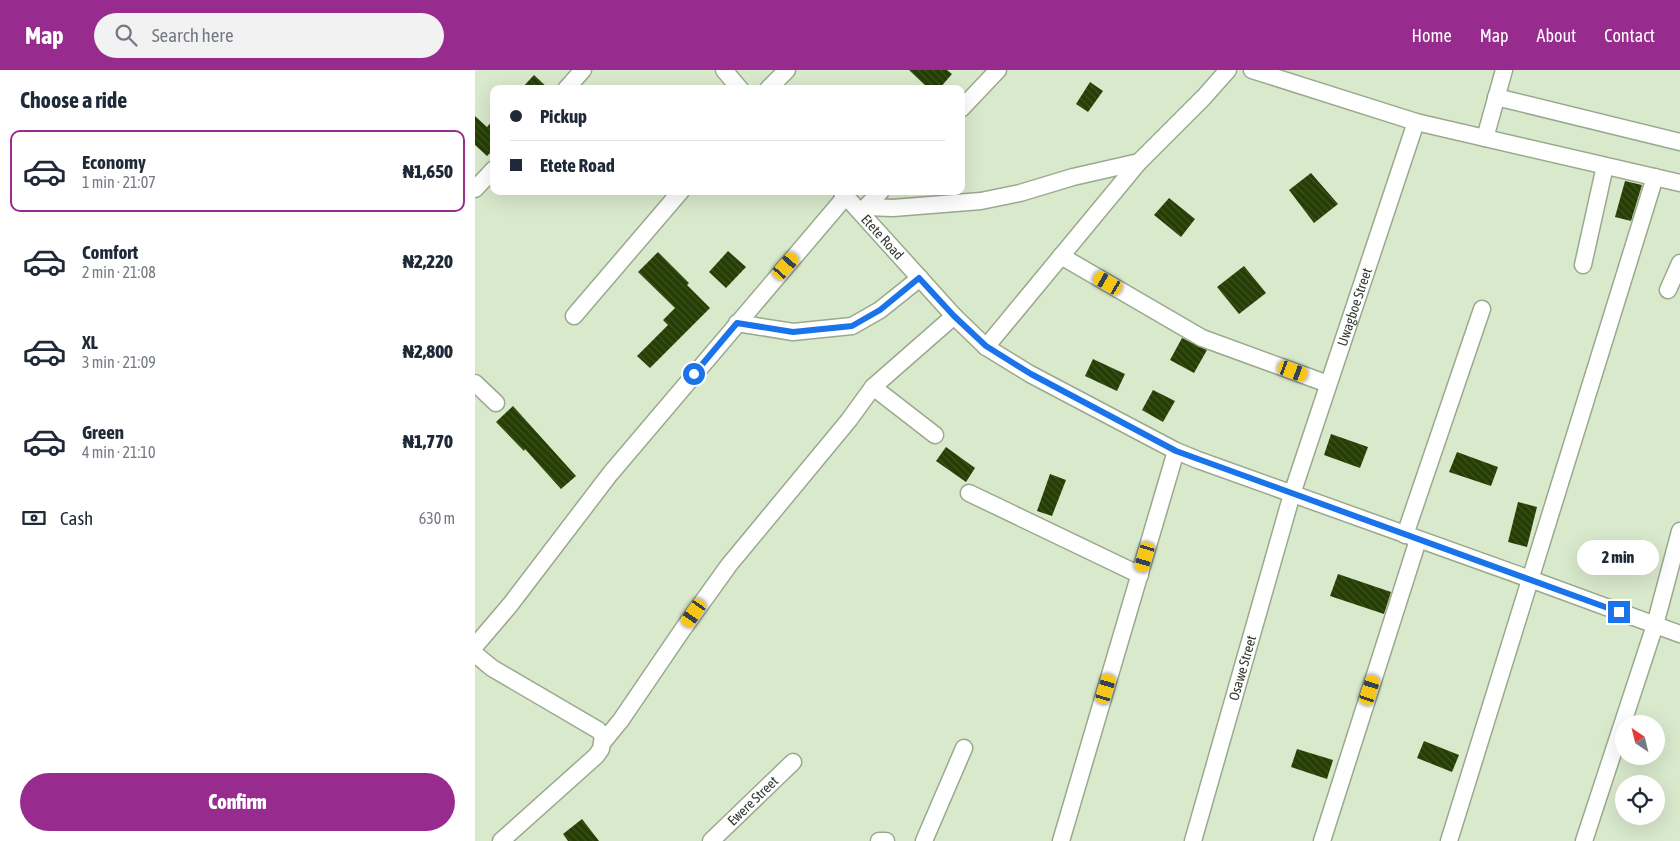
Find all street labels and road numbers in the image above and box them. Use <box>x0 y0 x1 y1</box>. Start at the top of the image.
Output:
street label: Etete Road <box>858 211 907 263</box>
street label: Uwagboe Street <box>1334 266 1375 348</box>
street label: Osawe Street <box>1226 634 1259 702</box>
street label: Ewere Street <box>724 773 781 829</box>

